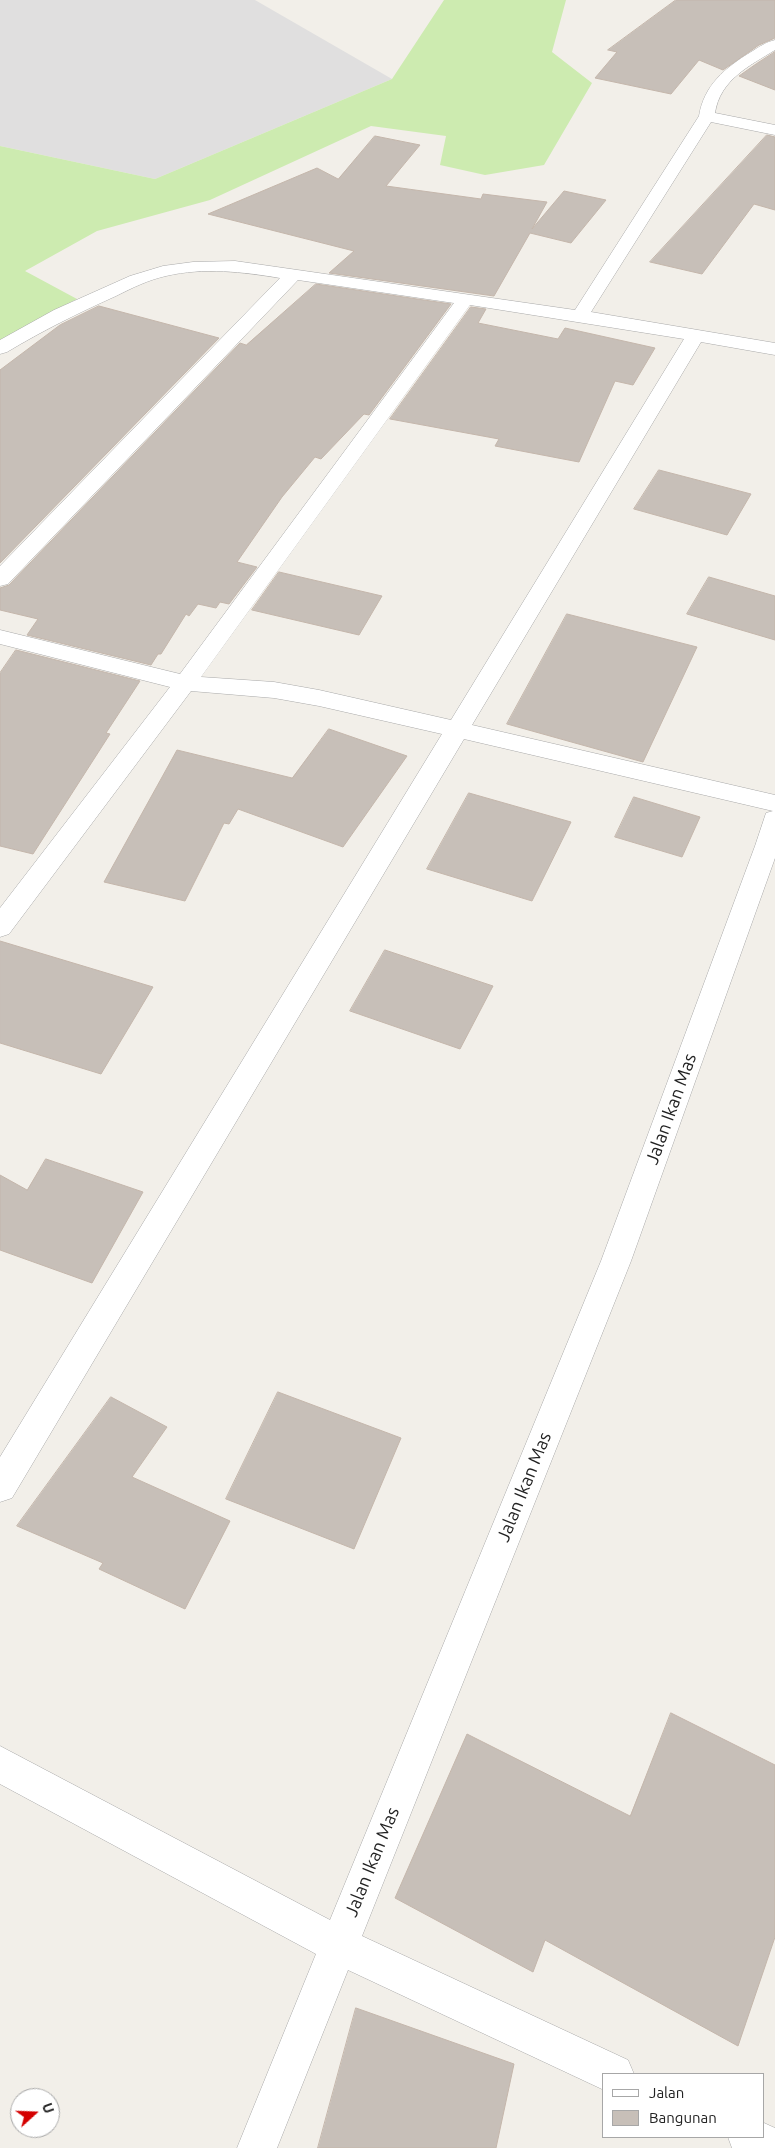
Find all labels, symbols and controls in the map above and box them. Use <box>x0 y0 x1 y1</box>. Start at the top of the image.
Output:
street label: Jalan Ikan Mas <box>641 1051 701 1167</box>
street label: Jalan Ikan Mas <box>492 1429 556 1545</box>
street label: Jalan Ikan Mas <box>340 1804 404 1920</box>
legend <box>602 2073 765 2138</box>
text: Jalan <box>649 2084 684 2101</box>
north arrow <box>10 2088 60 2138</box>
text: U <box>39 2101 57 2116</box>
text: Bangunan <box>649 2109 717 2126</box>

